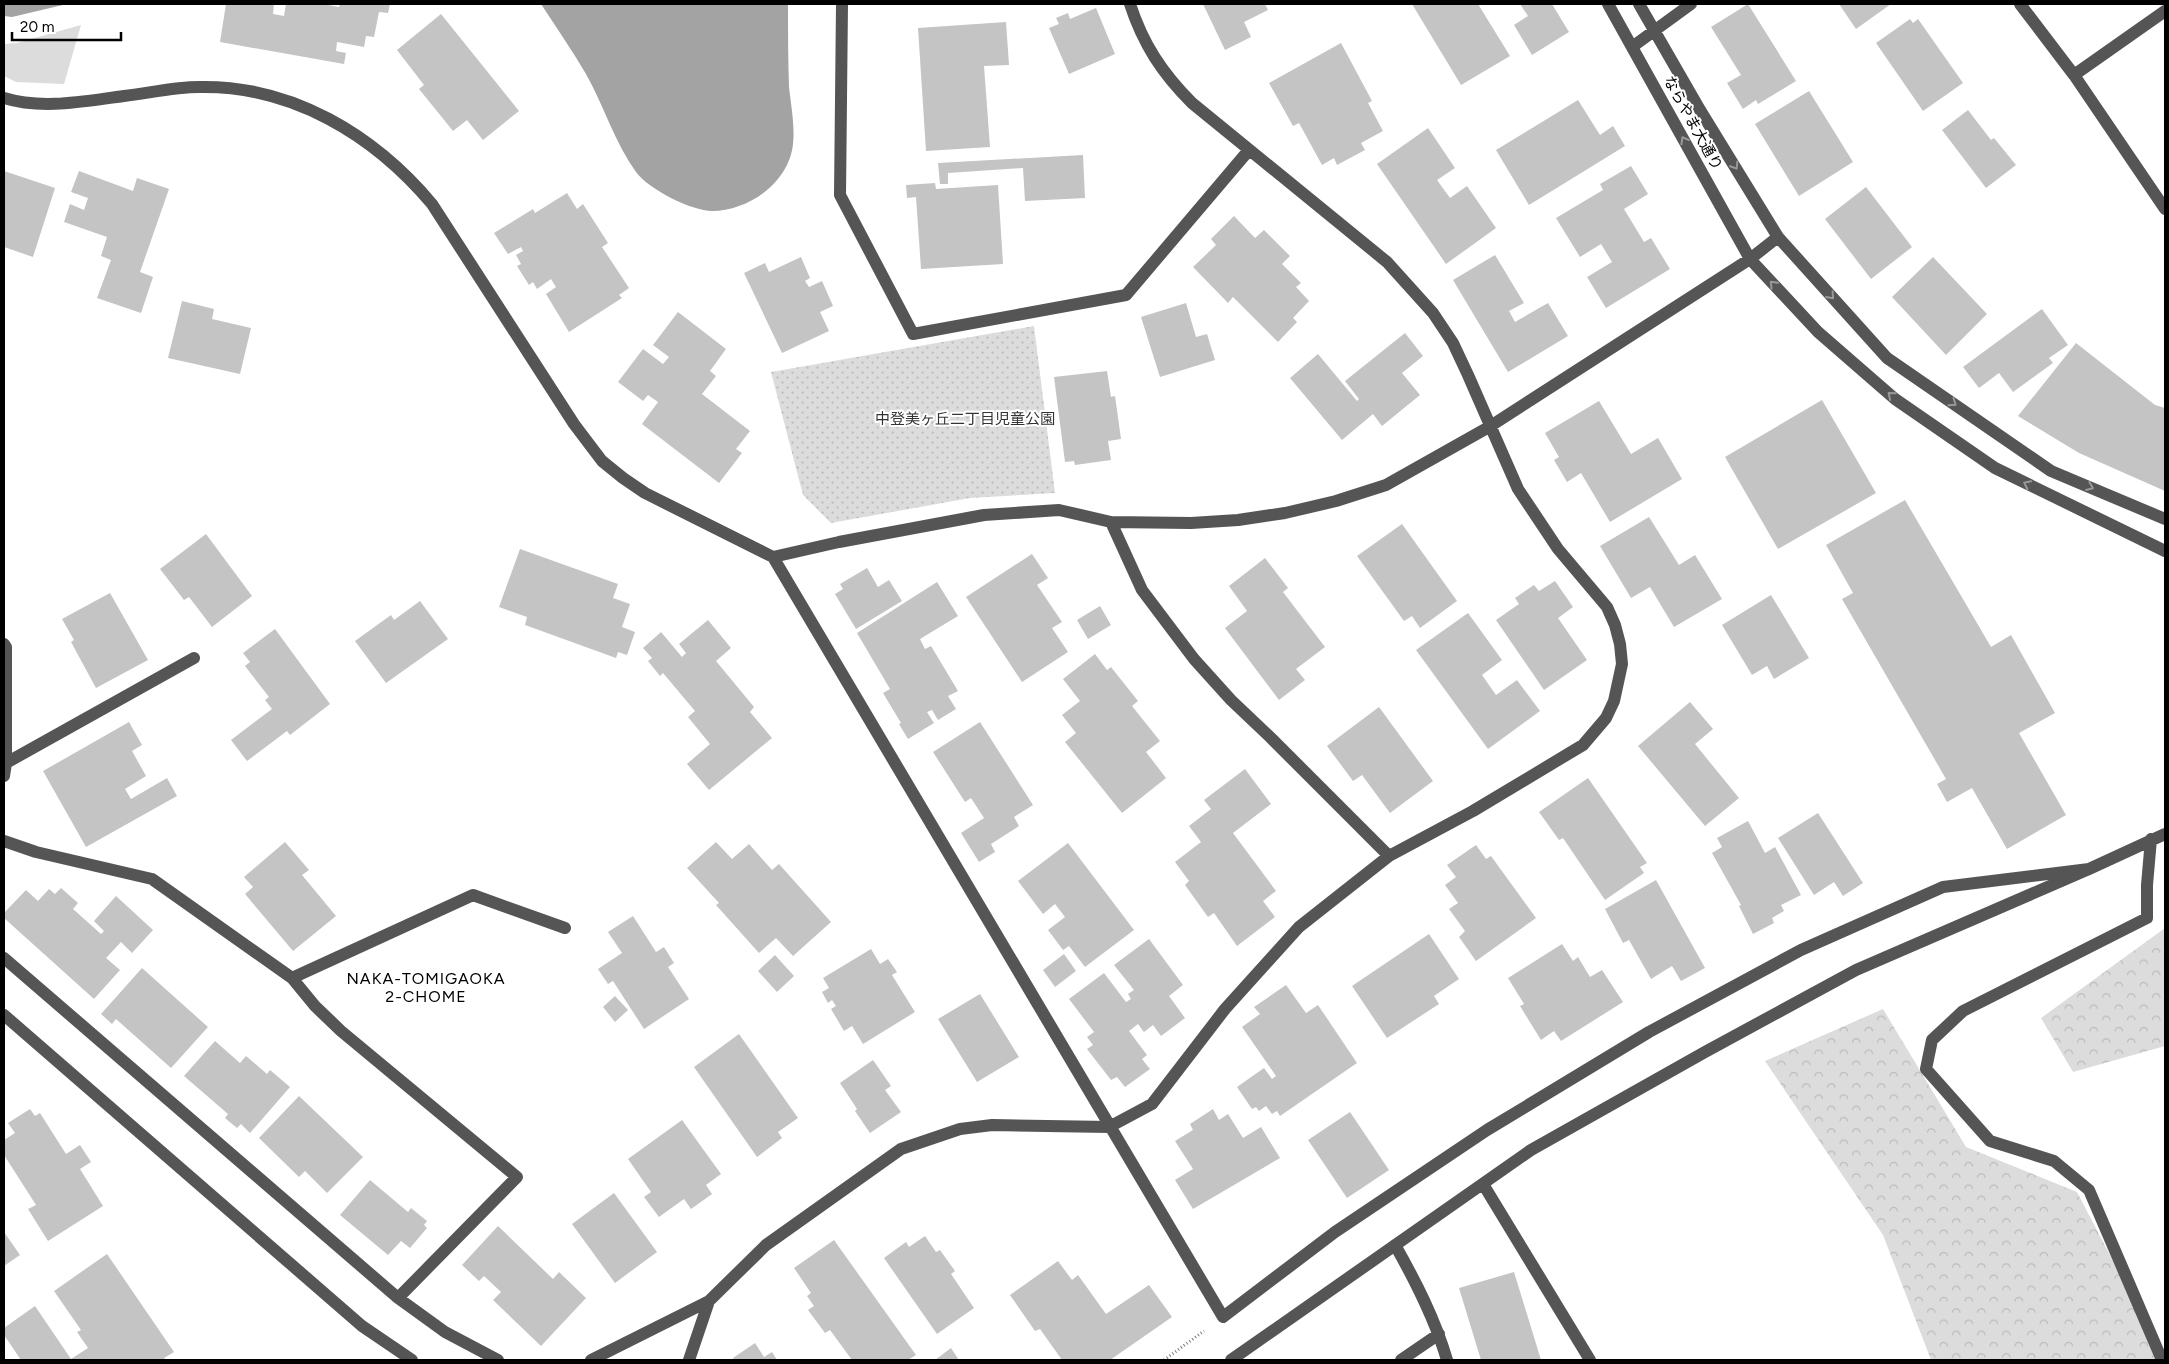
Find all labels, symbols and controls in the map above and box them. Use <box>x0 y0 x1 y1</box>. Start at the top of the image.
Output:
scale bar <box>12 10 121 42</box>
text: 20 m <box>20 18 54 36</box>
street label: ならやま大通り <box>1660 73 1726 173</box>
one-way arrow <box>1680 136 1690 145</box>
one-way arrow <box>1728 161 1738 170</box>
one-way arrow <box>1770 280 1779 289</box>
one-way arrow <box>1826 290 1835 299</box>
one-way arrow <box>1887 392 1896 401</box>
one-way arrow <box>1947 397 1956 406</box>
park label: 中登美ヶ丘二丁目児童公園 <box>875 410 1055 428</box>
one-way arrow <box>2023 479 2032 490</box>
one-way arrow <box>2086 482 2094 492</box>
district label: NAKA-TOMIGAOKA 2-CHOME <box>346 969 506 1006</box>

